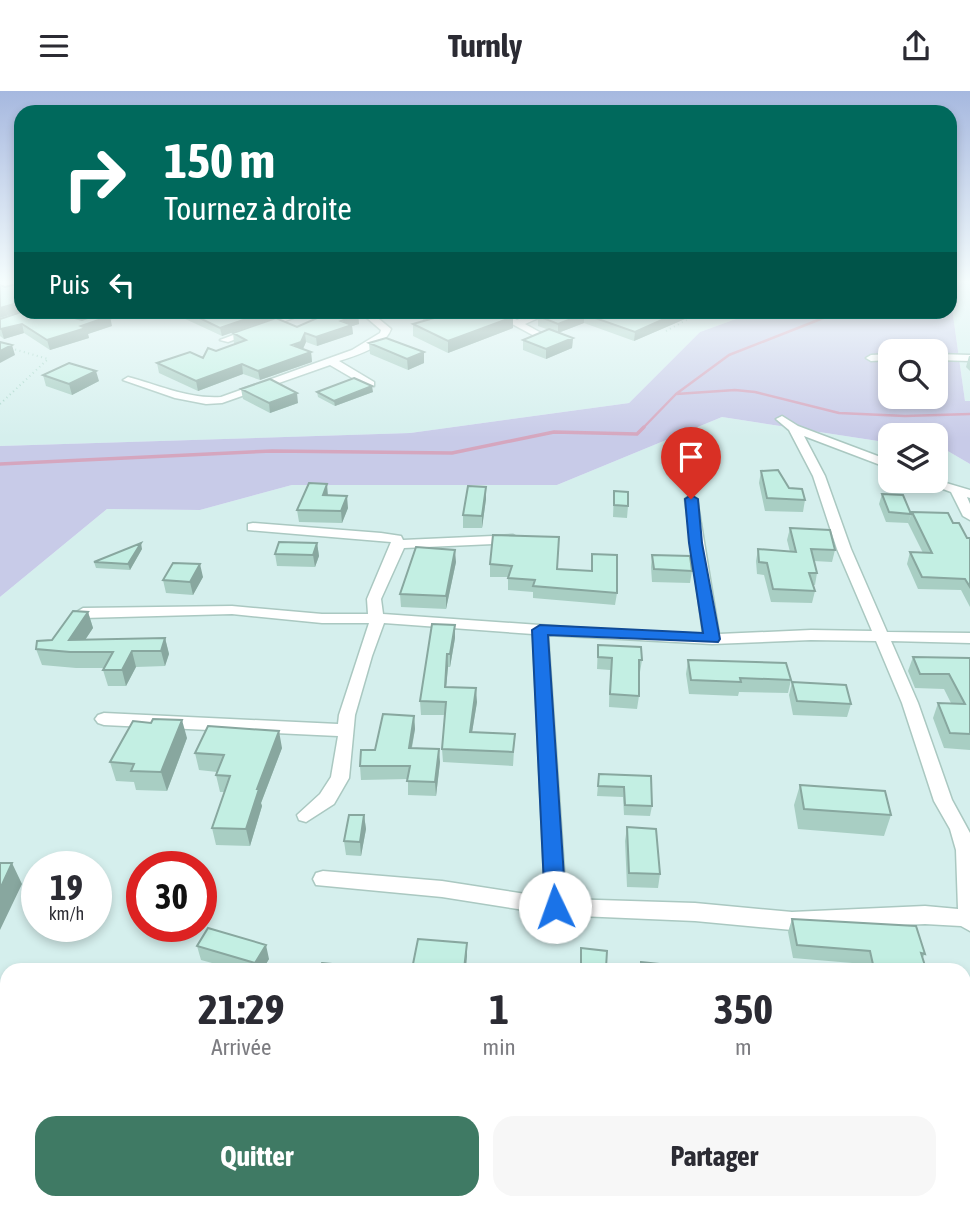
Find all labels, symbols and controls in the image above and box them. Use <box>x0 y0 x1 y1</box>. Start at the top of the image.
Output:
icon: menu <box>35 27 73 65</box>
text: Turnly <box>448 27 522 64</box>
icon: share <box>897 27 935 65</box>
text: 150 m <box>164 132 275 188</box>
icon: right <box>49 133 140 224</box>
text: Tournez à droite <box>164 190 352 227</box>
icon: left <box>103 266 141 304</box>
text: Puis <box>49 270 89 300</box>
map controls <box>878 339 948 493</box>
button: search <box>878 339 948 409</box>
button: layers <box>878 423 948 493</box>
pin <box>661 427 721 499</box>
icon: arrive <box>672 438 710 476</box>
speed limit sign: 30 <box>126 851 217 942</box>
text: 19 <box>50 867 83 907</box>
position arrow <box>518 870 592 944</box>
text: km/h <box>49 903 84 924</box>
text: 21:29 <box>198 985 285 1033</box>
text: 1 <box>489 985 509 1033</box>
text: 350 <box>714 985 773 1033</box>
text: Arrivée <box>211 1034 271 1060</box>
text: min <box>483 1034 516 1060</box>
text: m <box>735 1034 752 1060</box>
button: Quitter <box>35 1116 479 1196</box>
button: Partager <box>493 1116 936 1196</box>

